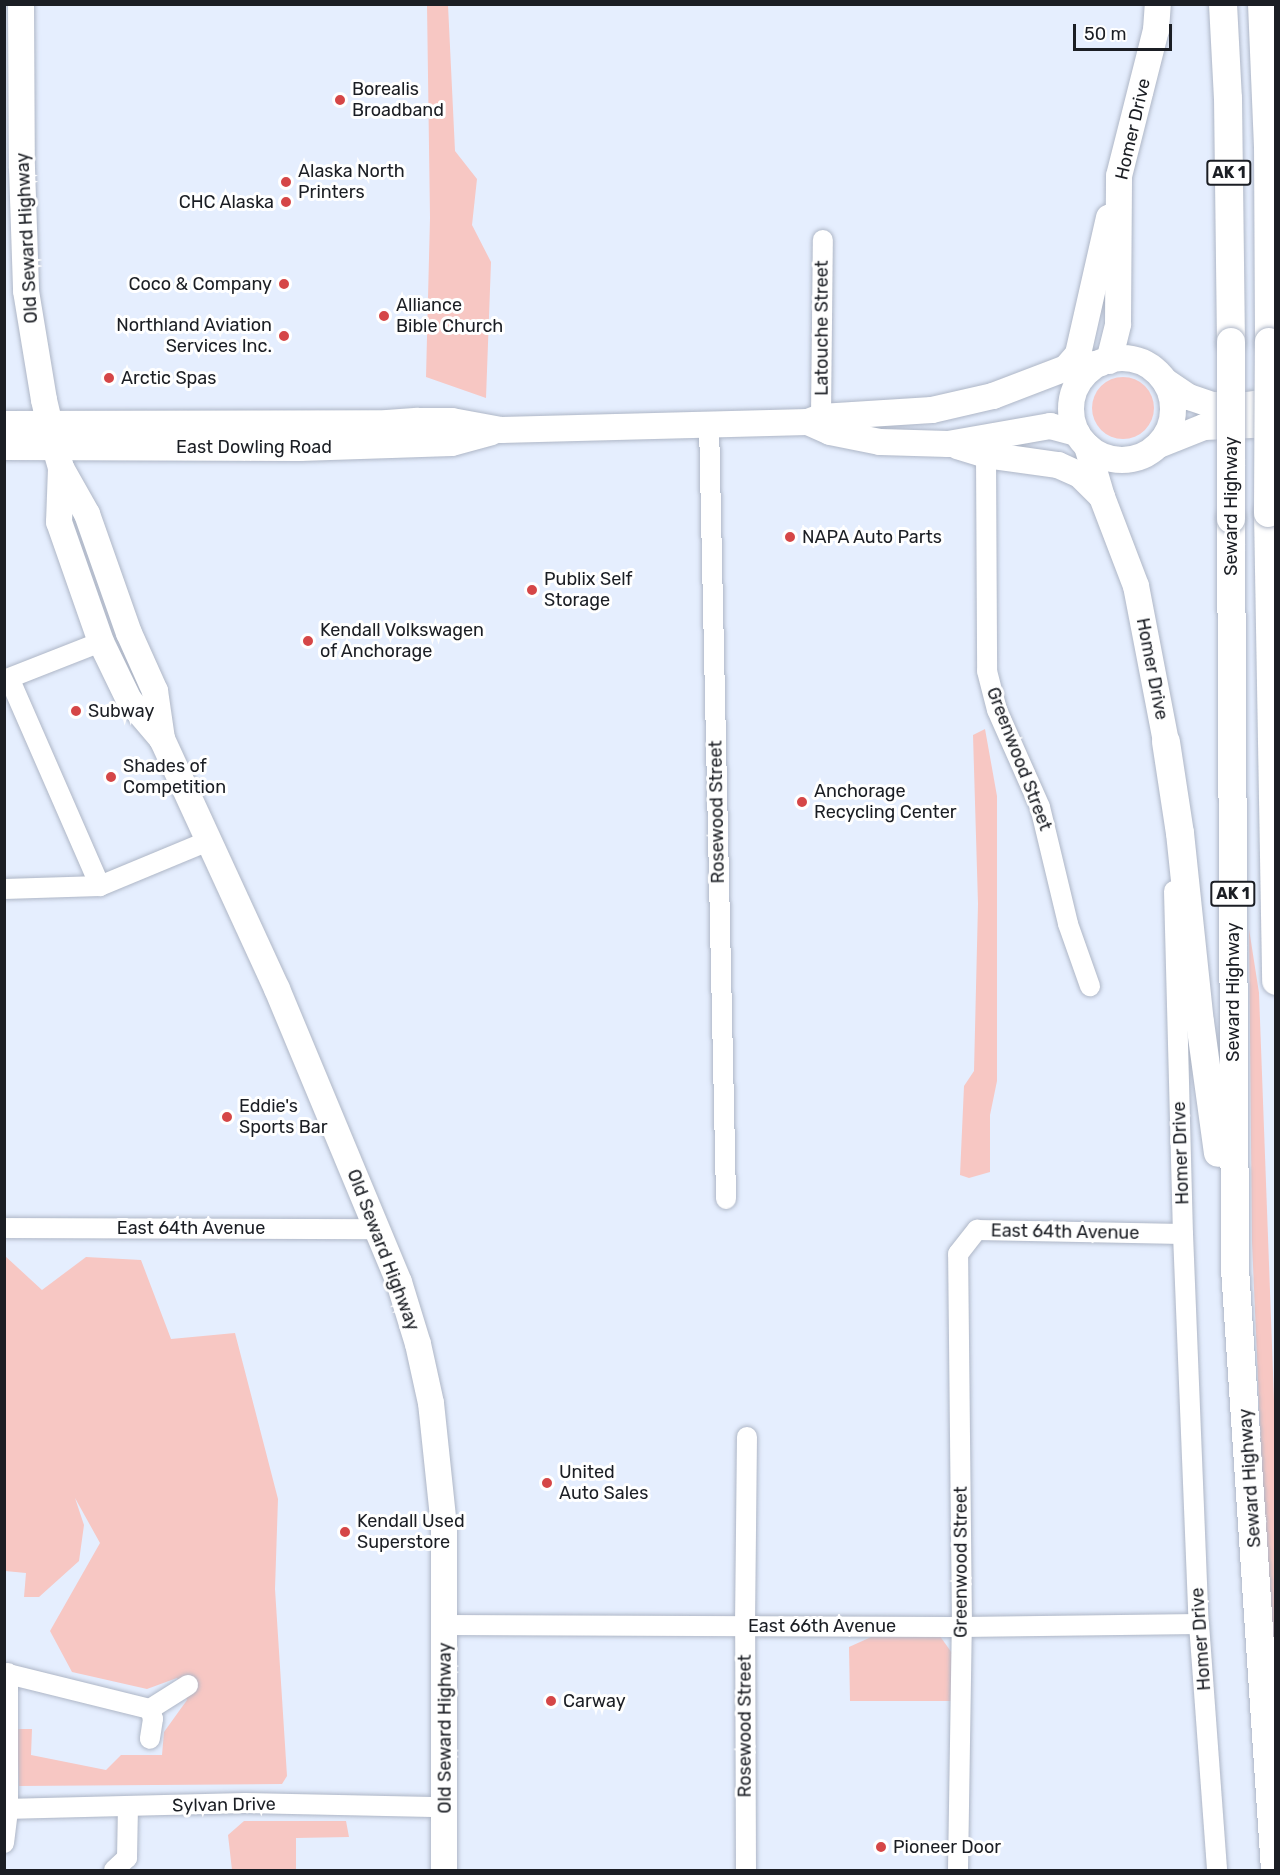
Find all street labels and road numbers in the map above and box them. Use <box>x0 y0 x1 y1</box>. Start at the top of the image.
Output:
street label: Homer Drive <box>1111 76 1155 182</box>
street label: Old Seward Highway <box>12 152 42 324</box>
road number: AK 1 <box>1205 160 1253 186</box>
street label: Latouche Street <box>811 260 833 396</box>
street label: East Dowling Road <box>176 436 332 458</box>
street label: Seward Highway <box>1220 436 1242 576</box>
street label: Homer Drive <box>1131 616 1173 722</box>
street label: Greenwood Street <box>982 684 1056 834</box>
street label: Rosewood Street <box>705 740 729 884</box>
road number: AK 1 <box>1209 881 1257 907</box>
street label: Seward Highway <box>1222 922 1244 1062</box>
street label: Homer Drive <box>1168 1101 1194 1205</box>
street label: Old Seward Highway <box>342 1166 424 1334</box>
street label: East 64th Avenue <box>117 1217 265 1239</box>
street label: East 64th Avenue <box>990 1220 1140 1244</box>
street label: Seward Highway <box>1234 1408 1266 1548</box>
street label: Greenwood Street <box>950 1486 972 1638</box>
street label: Homer Drive <box>1187 1586 1215 1692</box>
street label: East 66th Avenue <box>748 1615 896 1637</box>
street label: Old Seward Highway <box>434 1642 456 1814</box>
street label: Rosewood Street <box>734 1654 756 1798</box>
street label: Sylvan Drive <box>172 1793 276 1817</box>

